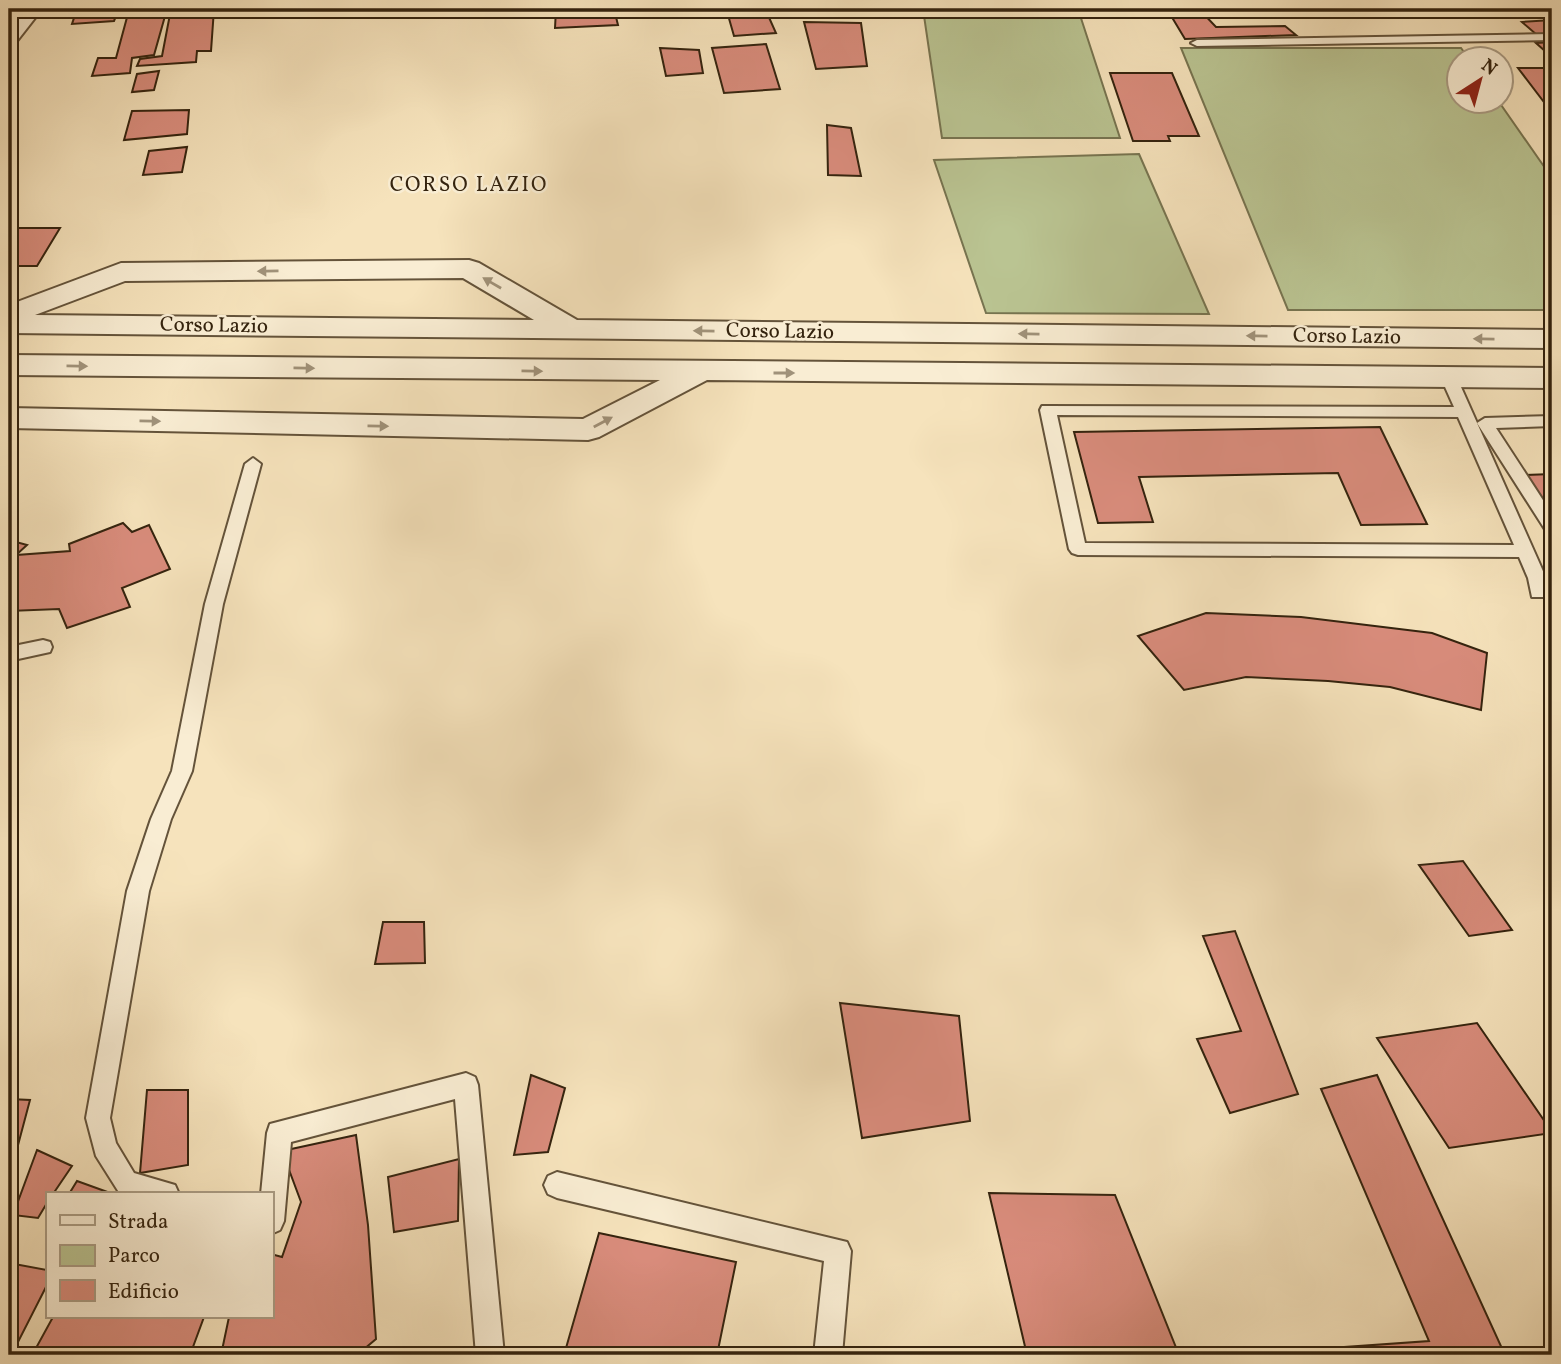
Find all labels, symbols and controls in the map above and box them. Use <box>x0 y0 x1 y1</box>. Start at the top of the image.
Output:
north arrow <box>1446 46 1516 116</box>
text: N <box>1476 53 1502 83</box>
district label: CORSO LAZIO <box>390 171 548 200</box>
one-way arrow <box>257 265 279 277</box>
one-way arrow <box>482 277 502 289</box>
street label: Corso Lazio <box>160 311 268 341</box>
street label: Corso Lazio <box>726 317 834 347</box>
street label: Corso Lazio <box>1293 322 1401 352</box>
one-way arrow <box>692 325 714 337</box>
one-way arrow <box>1018 328 1040 340</box>
one-way arrow <box>1245 331 1267 342</box>
one-way arrow <box>1473 333 1495 345</box>
one-way arrow <box>66 360 88 372</box>
one-way arrow <box>294 362 316 374</box>
one-way arrow <box>521 365 543 376</box>
one-way arrow <box>773 367 795 379</box>
one-way arrow <box>140 415 162 427</box>
one-way arrow <box>594 417 614 429</box>
one-way arrow <box>367 420 389 432</box>
legend <box>46 1192 273 1318</box>
text: Strada <box>108 1208 169 1237</box>
text: Parco <box>108 1242 160 1271</box>
text: Edificio <box>108 1278 179 1307</box>

